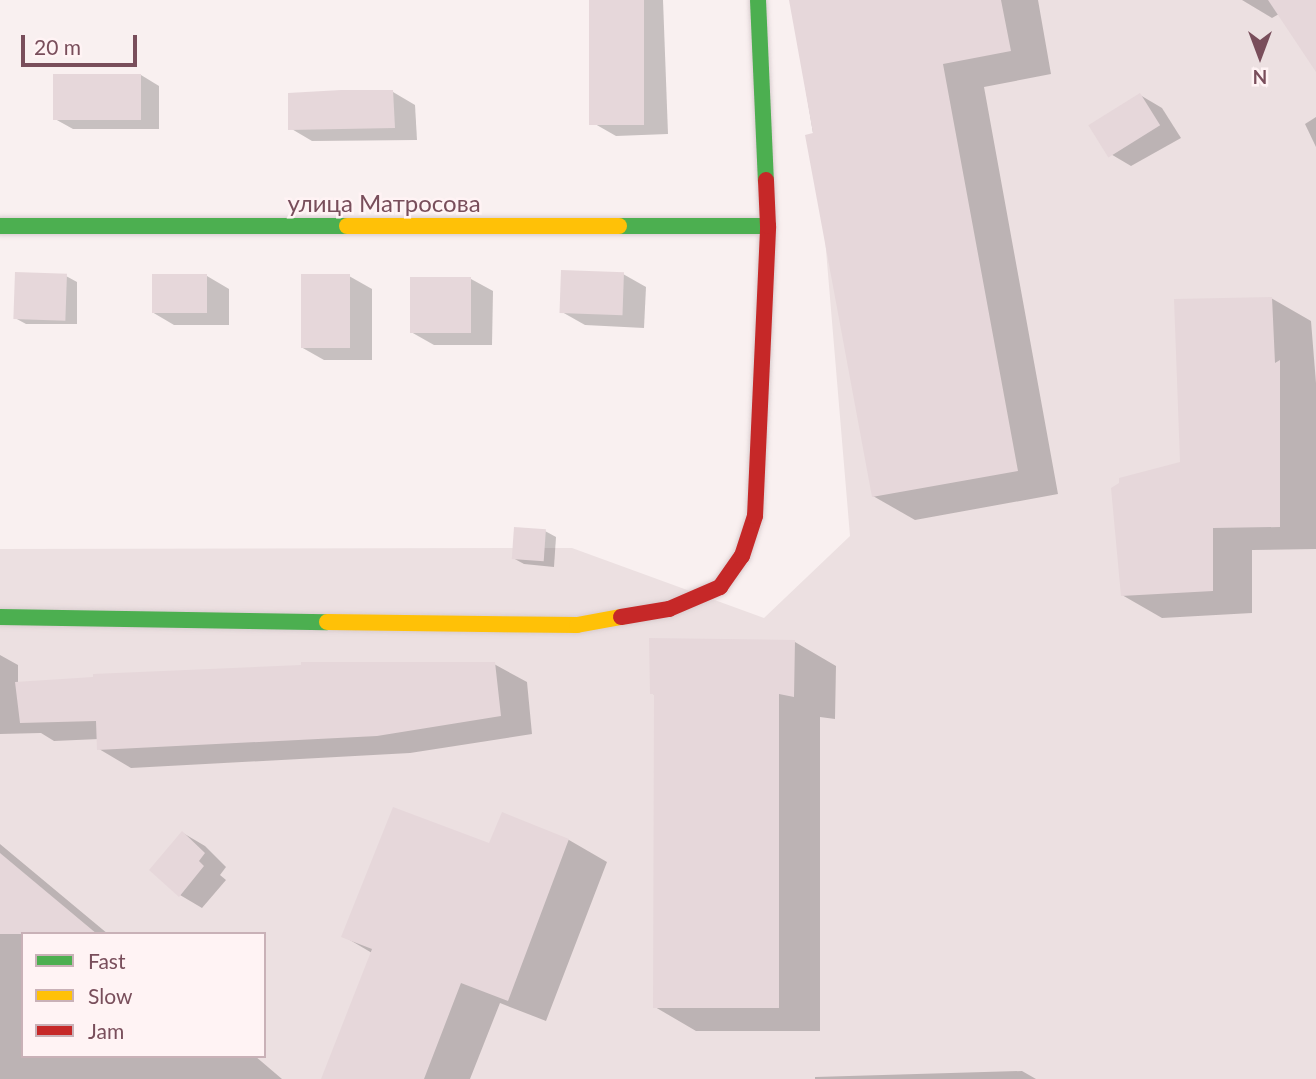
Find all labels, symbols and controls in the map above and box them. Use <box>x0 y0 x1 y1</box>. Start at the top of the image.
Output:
scale bar <box>24 21 140 65</box>
north arrow <box>1225 21 1295 91</box>
text: 20 m <box>34 34 81 59</box>
text: N <box>1253 66 1267 89</box>
street label: улица Матросова <box>287 189 481 217</box>
legend <box>21 932 266 1058</box>
text: Fast <box>88 948 125 973</box>
text: Slow <box>88 983 132 1008</box>
text: Jam <box>88 1018 124 1043</box>

